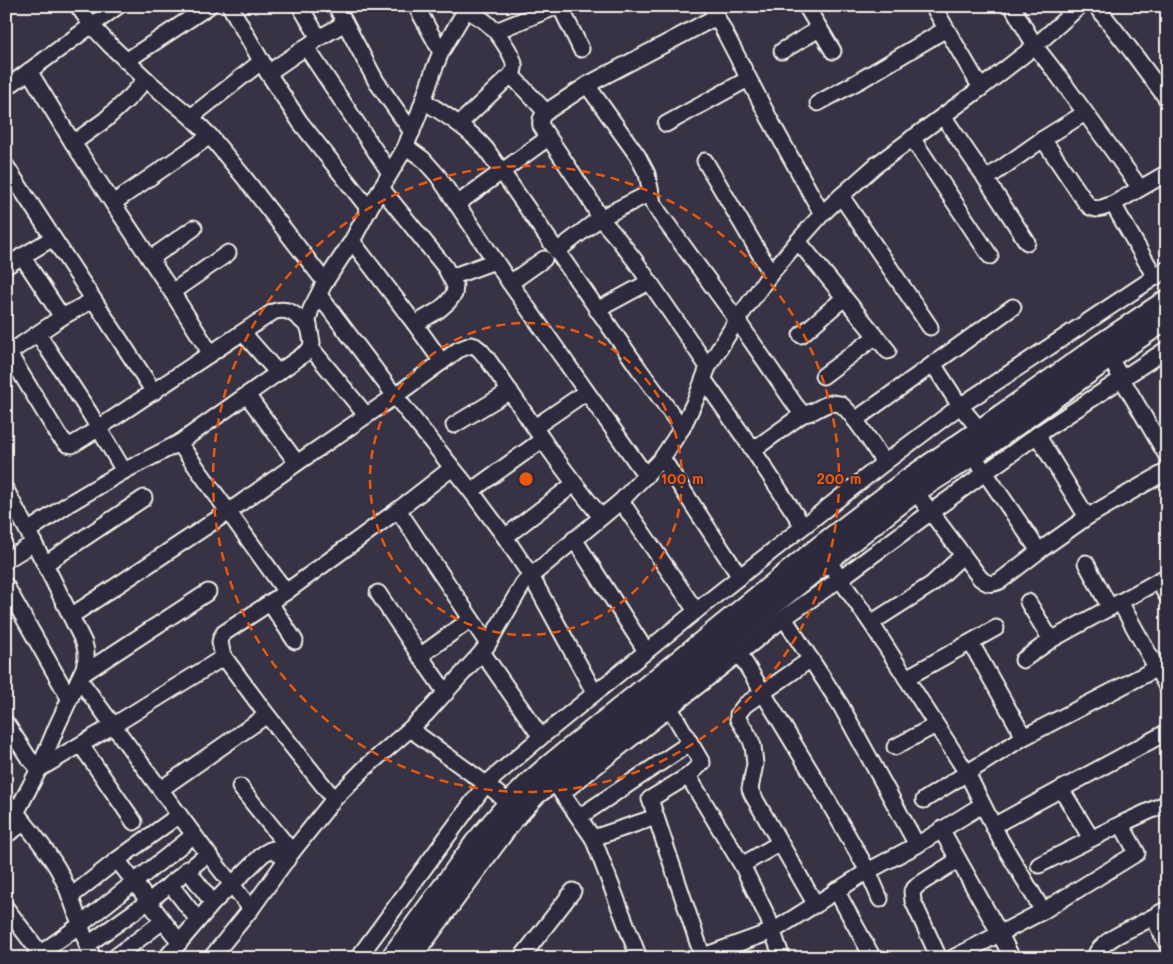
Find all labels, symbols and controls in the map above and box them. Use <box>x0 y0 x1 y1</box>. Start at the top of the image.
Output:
text: 100 m <box>660 468 704 488</box>
text: 200 m <box>817 468 862 488</box>
centre of rings <box>517 470 535 488</box>

